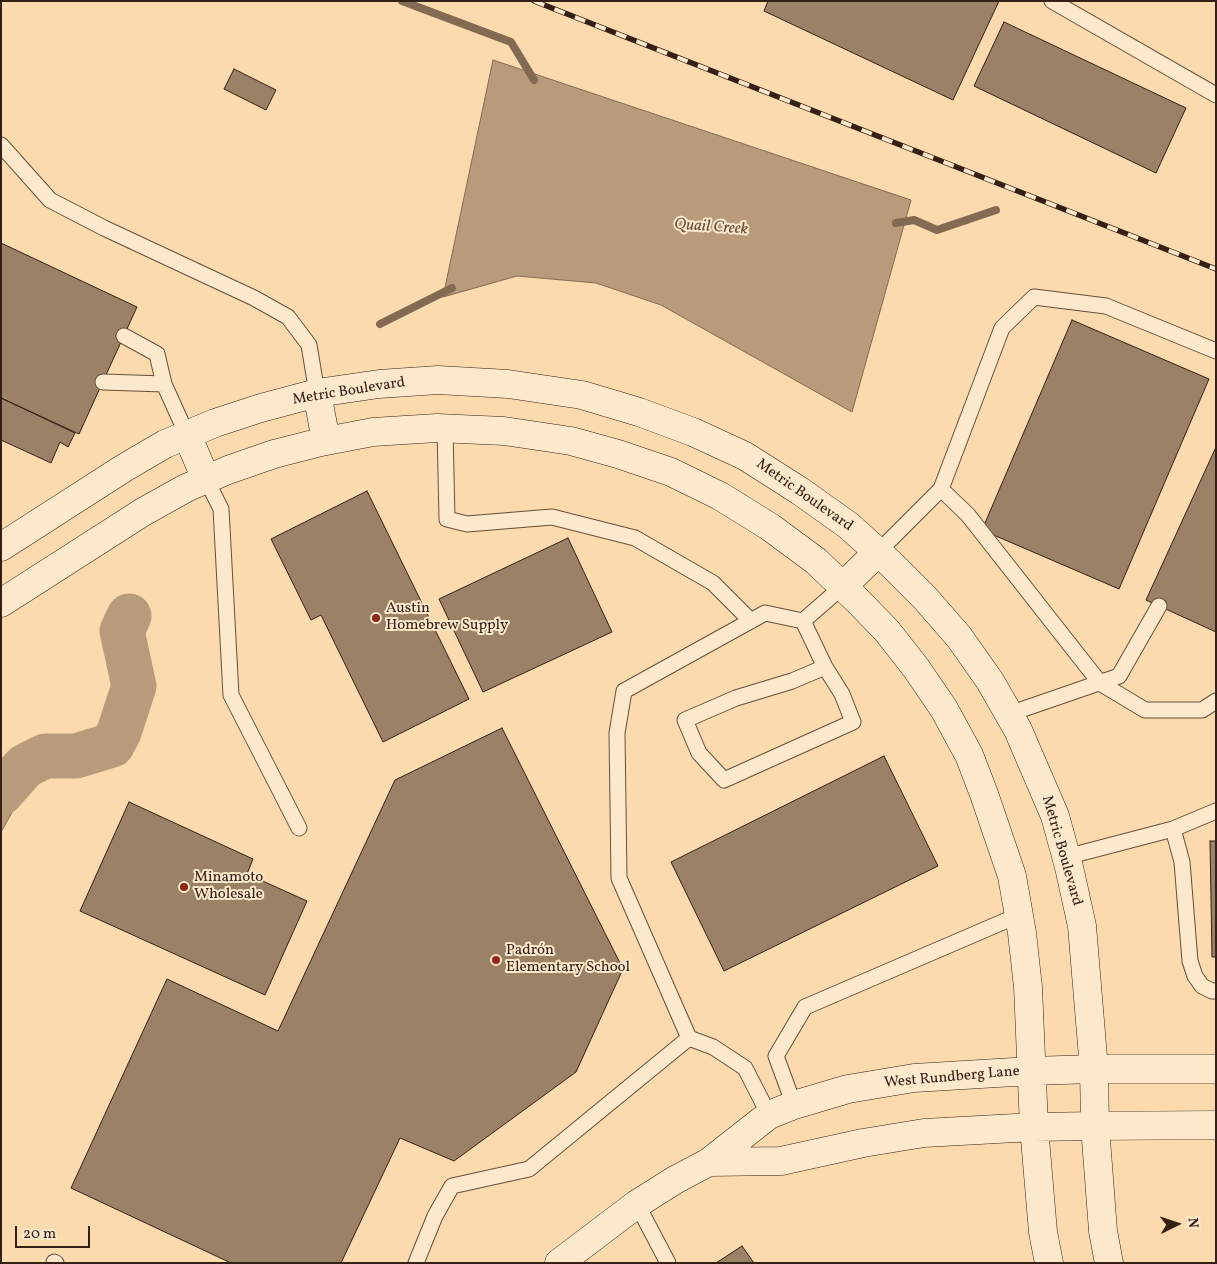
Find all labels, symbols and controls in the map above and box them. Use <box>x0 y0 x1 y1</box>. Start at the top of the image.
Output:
water label: Quail Creek <box>674 216 748 240</box>
street label: Metric Boulevard <box>291 374 407 410</box>
street label: Metric Boulevard <box>752 456 856 536</box>
place label: Austin Homebrew Supply <box>386 600 508 635</box>
marker: Austin Homebrew Supply <box>370 612 382 624</box>
street label: Metric Boulevard <box>1037 794 1085 908</box>
place label: Minamoto Wholesale <box>194 869 263 904</box>
marker: Minamoto Wholesale <box>178 881 190 893</box>
place label: Padrón Elementary School <box>506 942 630 977</box>
marker: Padrón Elementary School <box>490 954 502 966</box>
street label: West Rundberg Lane <box>883 1063 1021 1093</box>
north arrow <box>1152 1199 1202 1249</box>
scale bar <box>18 1216 92 1248</box>
text: N <box>1183 1217 1202 1229</box>
text: 20 m <box>23 1224 56 1245</box>

